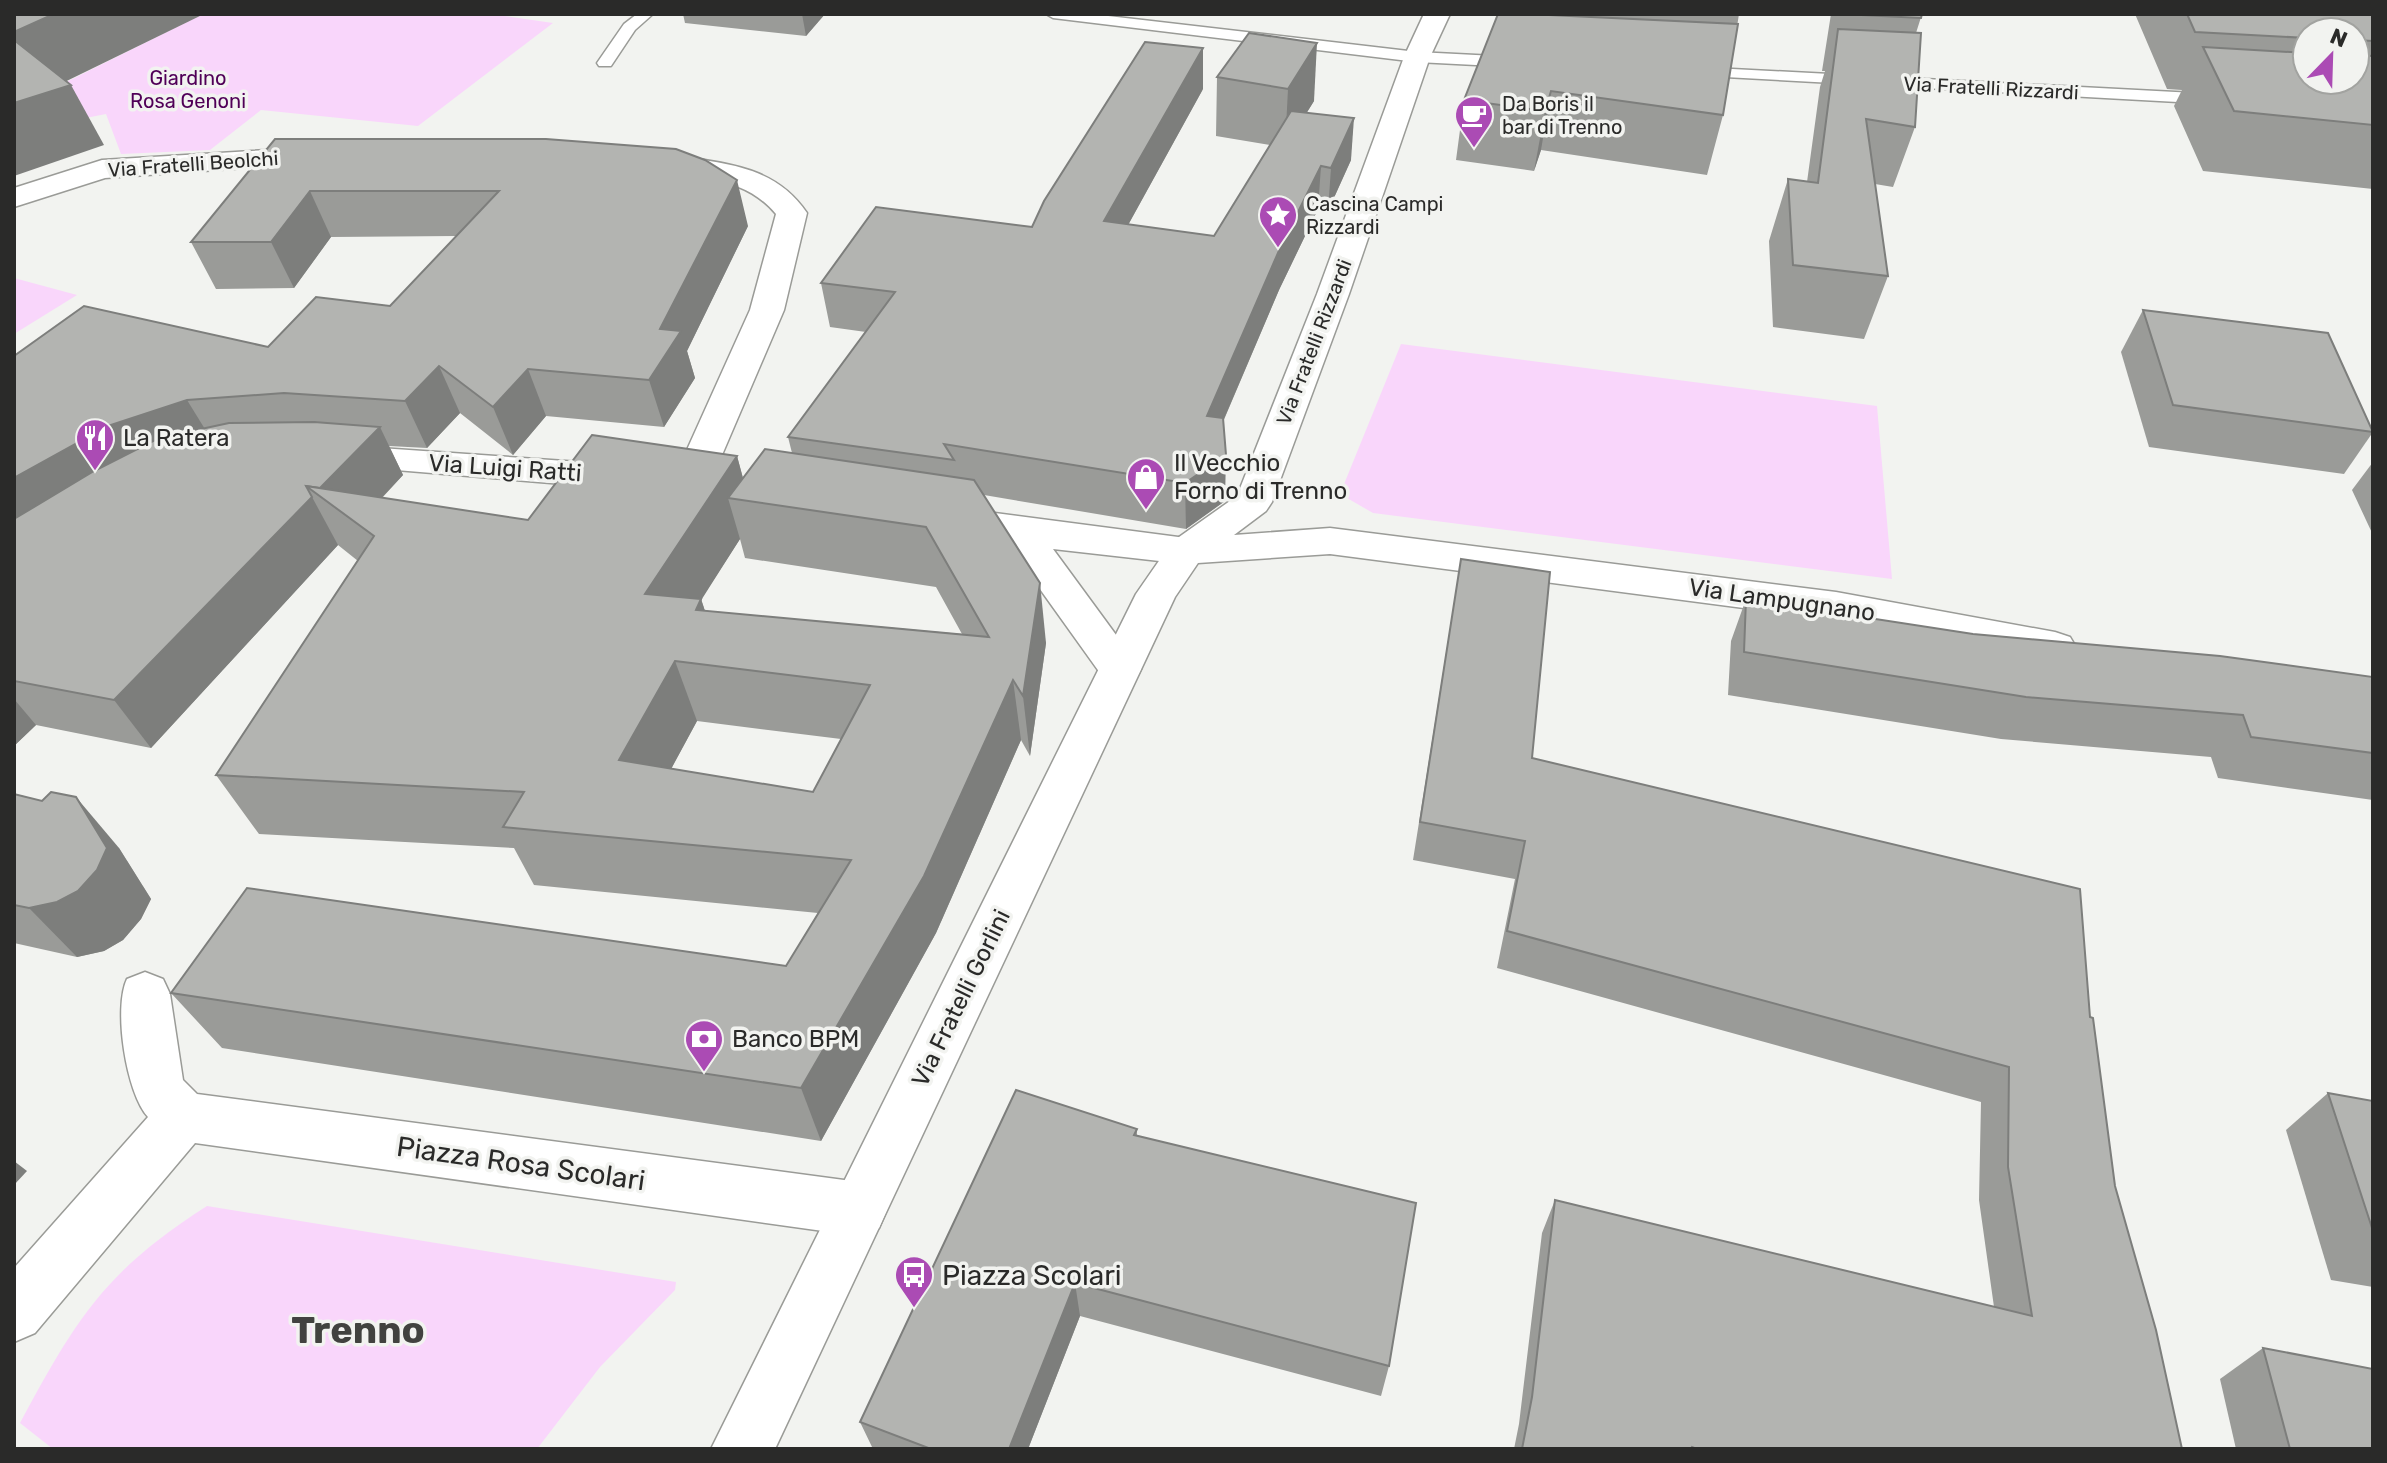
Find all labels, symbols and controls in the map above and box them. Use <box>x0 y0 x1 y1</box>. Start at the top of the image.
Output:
north arrow <box>2291 16 2371 96</box>
text: N <box>2326 23 2351 54</box>
park label: Giardino Rosa Genoni <box>130 66 246 113</box>
street label: Via Fratelli Rizzardi <box>1903 71 2079 105</box>
place label: Da Boris il bar di Trenno <box>1502 92 1622 139</box>
cafe icon: Da Boris il bar di Trenno <box>1453 94 1495 149</box>
street label: Via Fratelli Beolchi <box>107 146 279 182</box>
place label: Cascina Campi Rizzardi <box>1306 192 1443 239</box>
place icon: Cascina Campi Rizzardi <box>1257 194 1299 249</box>
street label: Via Fratelli Rizzardi <box>1271 256 1357 428</box>
restaurant icon: La Ratera <box>74 417 116 472</box>
place label: La Ratera <box>123 424 230 452</box>
street label: Via Luigi Ratti <box>428 449 582 487</box>
place label: Il Vecchio Forno di Trenno <box>1174 449 1347 505</box>
shop icon: Il Vecchio Forno di Trenno <box>1125 456 1167 511</box>
street label: Via Lampugnano <box>1687 573 1877 627</box>
street label: Via Fratelli Gorlini <box>906 905 1016 1091</box>
bank icon: Banco BPM <box>683 1018 725 1073</box>
place label: Banco BPM <box>732 1025 859 1053</box>
street label: Piazza Rosa Scolari <box>395 1130 647 1197</box>
bus stop icon: Piazza Scolari <box>893 1254 935 1309</box>
place label: Piazza Scolari <box>942 1259 1122 1292</box>
district label: Trenno <box>291 1307 425 1353</box>

